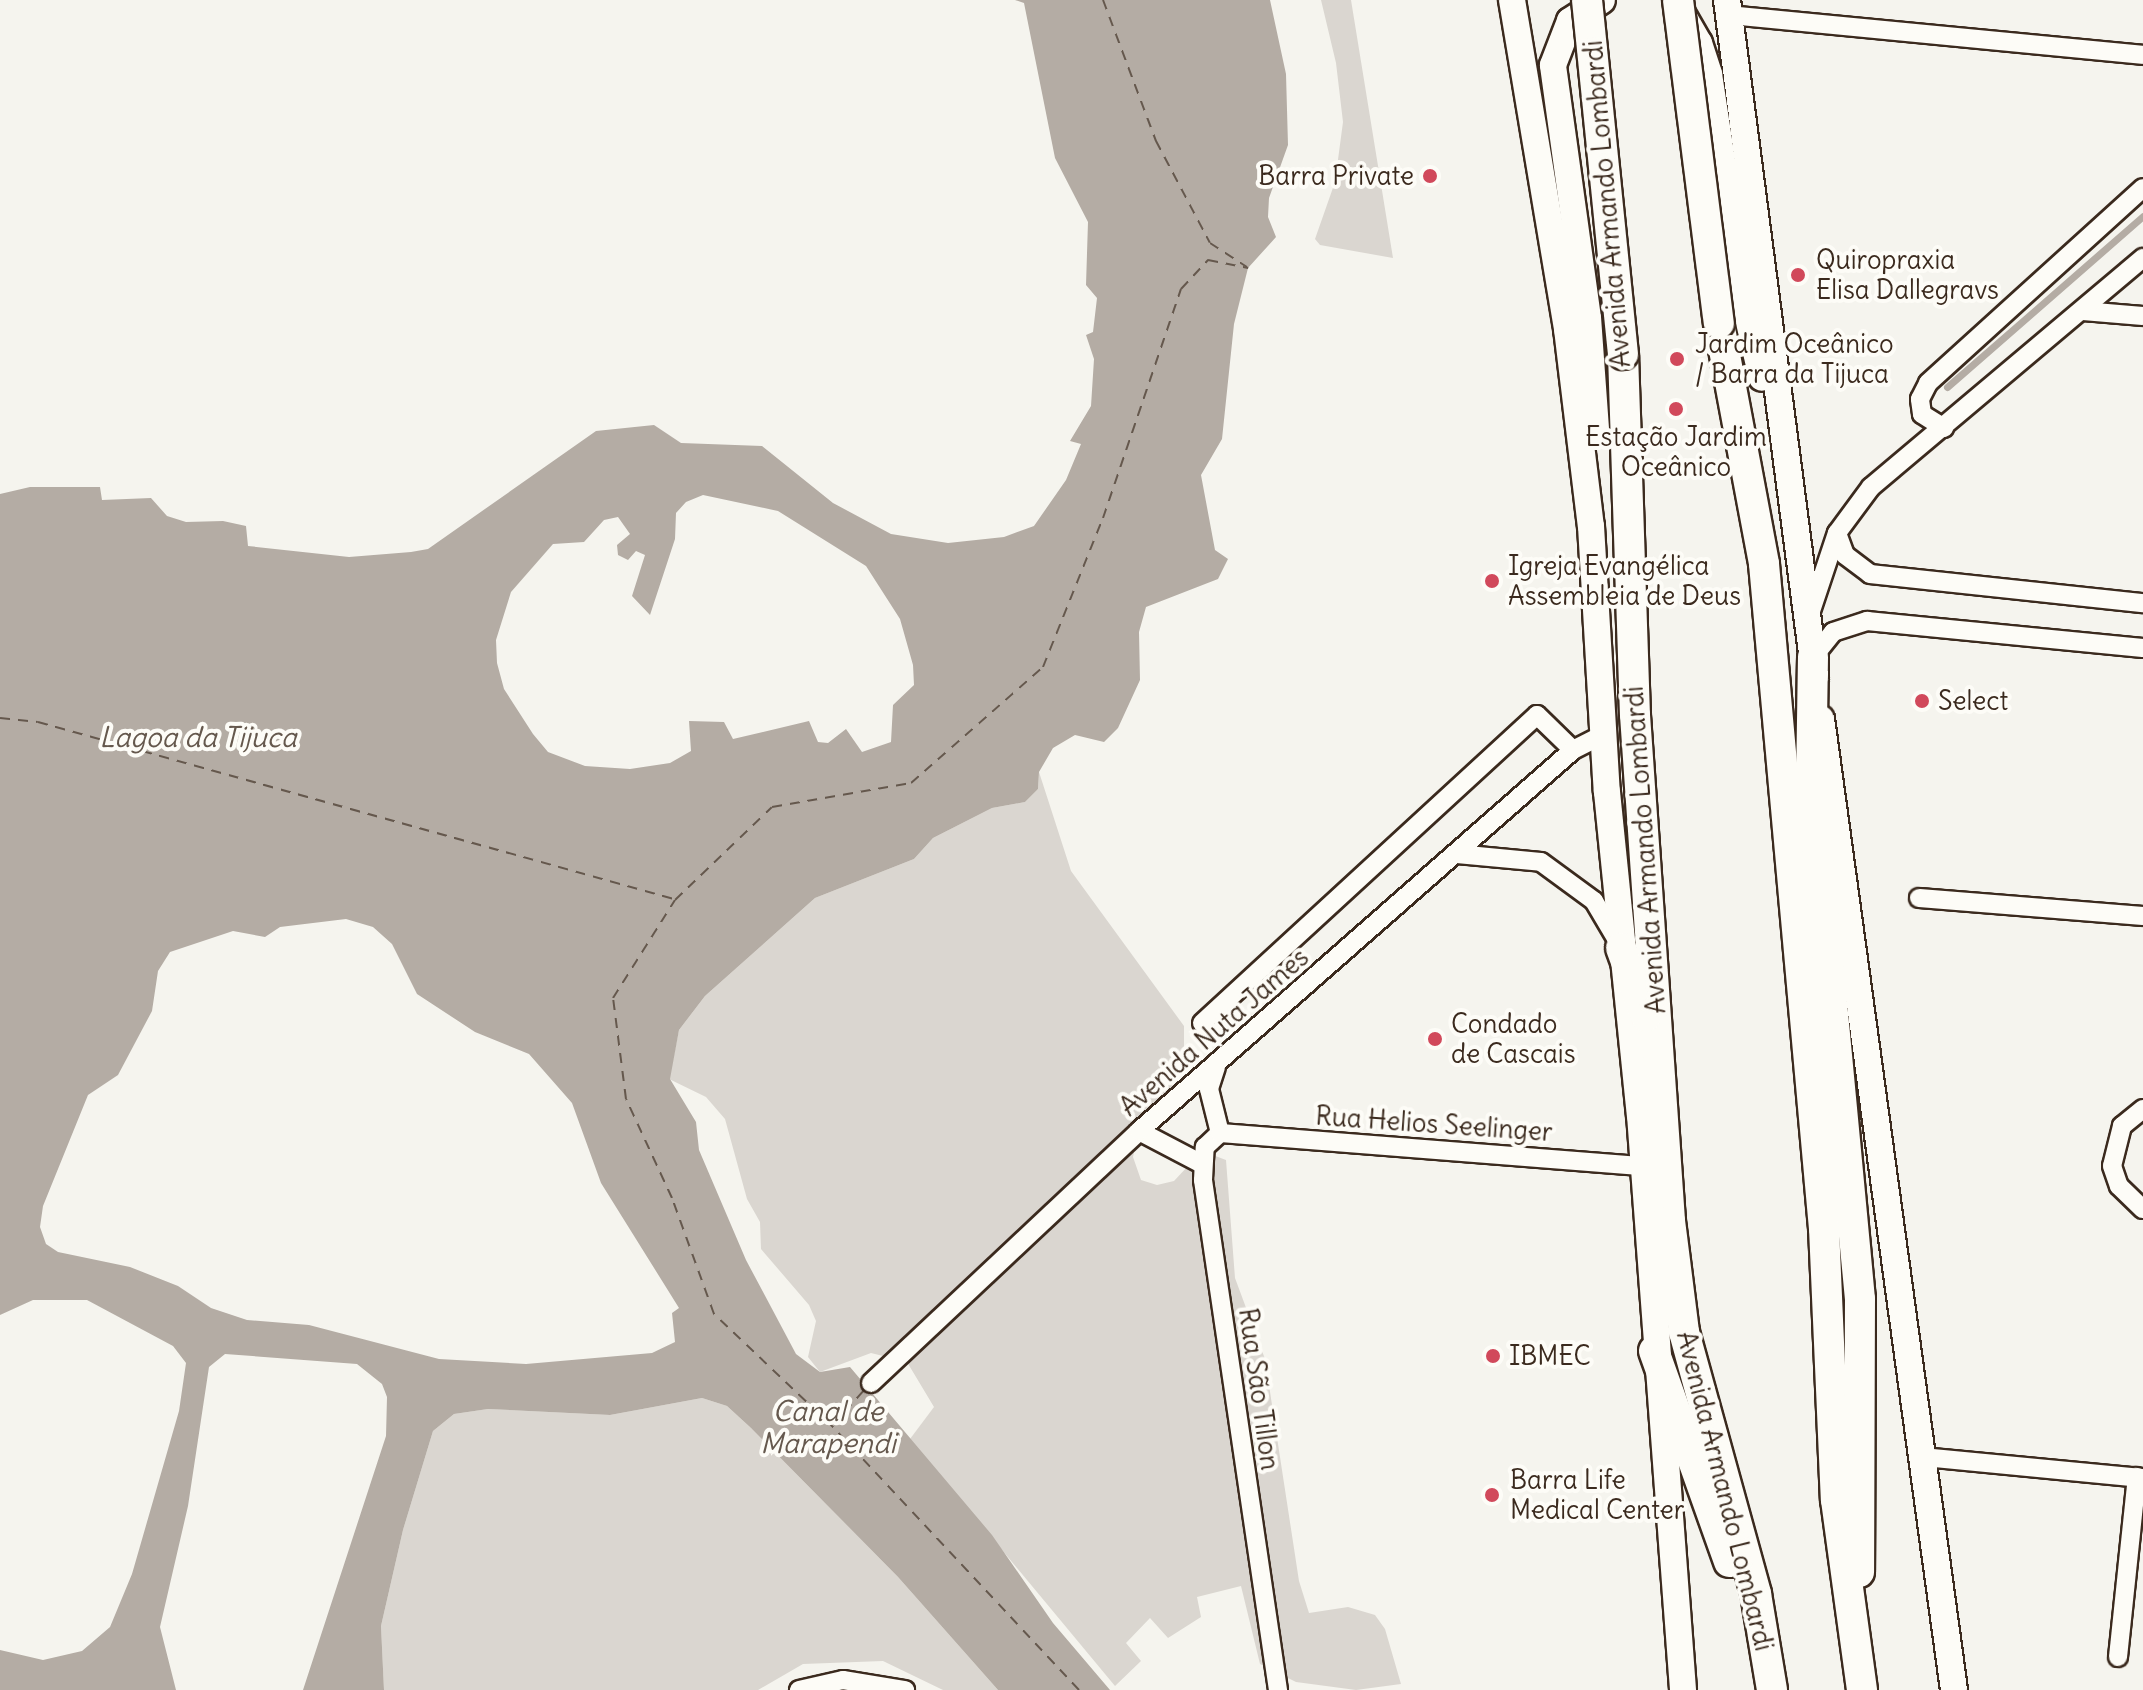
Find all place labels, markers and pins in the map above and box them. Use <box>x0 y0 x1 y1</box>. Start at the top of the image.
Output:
place label: Barra Private <box>1258 160 1414 192</box>
marker: Barra Private <box>1421 167 1439 185</box>
place label: Quiropraxia Elisa Dallegravs <box>1816 244 1999 306</box>
marker: Quiropraxia Elisa Dallegravs <box>1787 264 1809 286</box>
place label: Jardim Oceânico / Barra da Tijuca <box>1695 328 1894 390</box>
marker: Jardim Oceânico / Barra da Tijuca <box>1666 348 1688 370</box>
marker: Estação Jardim Oceânico <box>1667 400 1685 418</box>
place label: Estação Jardim Oceânico <box>1585 421 1767 482</box>
place label: Igreja Evangélica Assembleia de Deus <box>1508 550 1741 612</box>
marker: Igreja Evangélica Assembleia de Deus <box>1483 572 1501 590</box>
place label: Select <box>1938 685 2008 717</box>
marker: Select <box>1913 692 1931 710</box>
place label: Condado de Cascais <box>1451 1008 1575 1070</box>
marker: Condado de Cascais <box>1426 1030 1444 1048</box>
place label: IBMEC <box>1509 1340 1590 1372</box>
marker: IBMEC <box>1484 1347 1502 1365</box>
place label: Barra Life Medical Center <box>1510 1464 1684 1526</box>
marker: Barra Life Medical Center <box>1481 1484 1503 1506</box>

